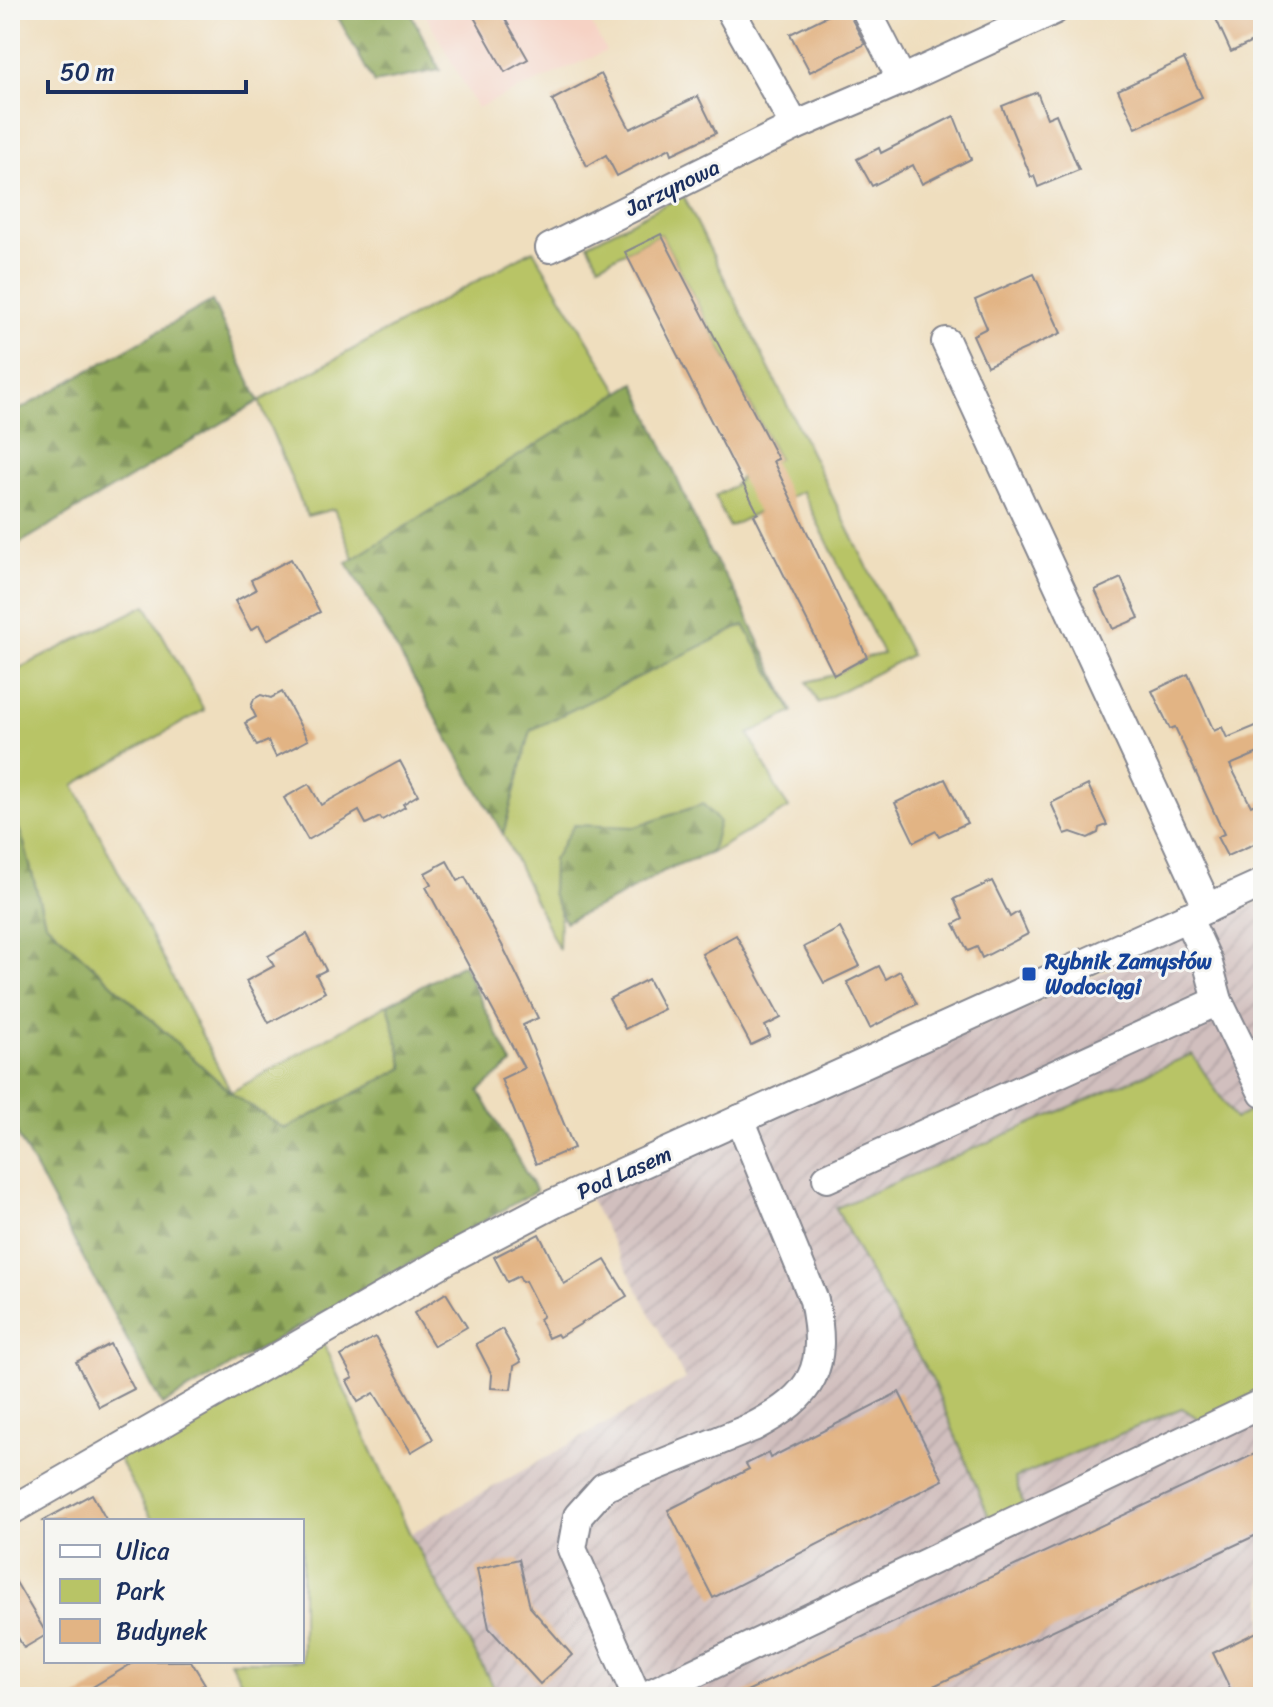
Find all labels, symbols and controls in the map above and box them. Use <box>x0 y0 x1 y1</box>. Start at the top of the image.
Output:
scale bar <box>48 44 246 94</box>
text: 50 m <box>60 51 115 93</box>
street label: Jarzynowa <box>617 148 726 228</box>
place label: Rybnik Zamysłów Wodociągi <box>1044 942 1213 1006</box>
marker: Rybnik Zamysłów Wodociągi <box>1020 965 1038 983</box>
street label: Pod Lasem <box>570 1134 678 1211</box>
legend <box>44 1519 304 1663</box>
text: Ulica <box>116 1530 170 1572</box>
text: Park <box>116 1570 165 1612</box>
text: Budynek <box>116 1610 207 1652</box>

